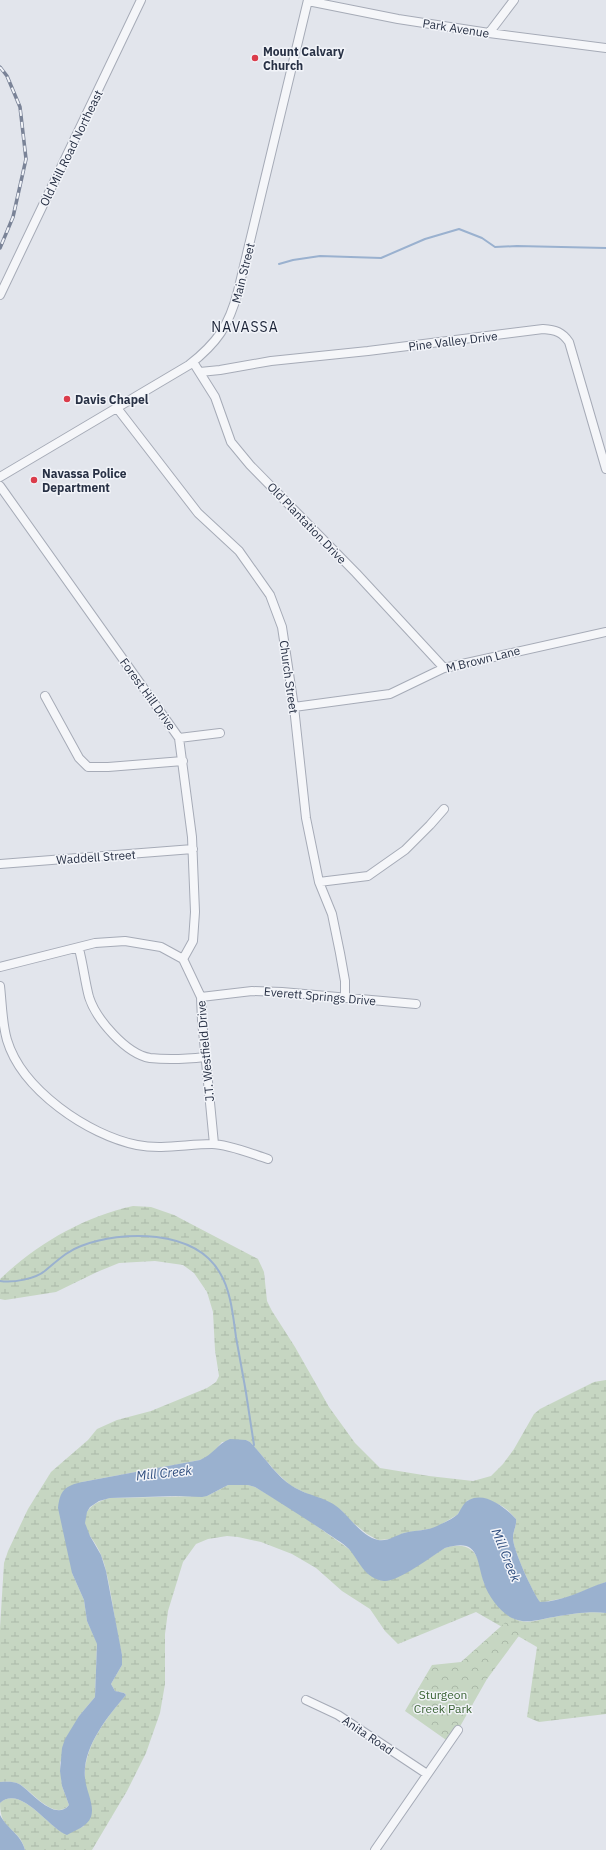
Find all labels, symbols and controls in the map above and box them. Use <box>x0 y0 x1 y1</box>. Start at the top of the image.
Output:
street label: Park Avenue <box>422 15 491 41</box>
place label: Mount Calvary Church <box>263 44 345 73</box>
marker: Mount Calvary Church <box>250 53 260 63</box>
street label: Old Mill Road Northeast <box>36 87 106 209</box>
street label: Main Street <box>228 241 258 305</box>
district label: NAVASSA <box>211 318 279 336</box>
street label: Pine Valley Drive <box>408 328 499 354</box>
place label: Davis Chapel <box>75 392 149 407</box>
marker: Davis Chapel <box>62 394 72 404</box>
place label: Navassa Police Department <box>42 466 127 495</box>
marker: Navassa Police Department <box>29 475 39 485</box>
street label: Old Plantation Drive <box>264 479 350 567</box>
street label: Church Street <box>276 639 302 715</box>
street label: M Brown Lane <box>444 642 522 675</box>
street label: Forest Hill Drive <box>117 655 179 733</box>
street label: Waddell Street <box>56 847 136 867</box>
street label: Everett Springs Drive <box>263 984 377 1008</box>
street label: J.T. Westfield Drive <box>193 999 217 1102</box>
water label: Mill Creek <box>135 1462 193 1484</box>
water label: Mill Creek <box>488 1526 524 1584</box>
park label: Sturgeon Creek Park <box>414 1687 473 1716</box>
street label: Anita Road <box>340 1712 396 1758</box>

